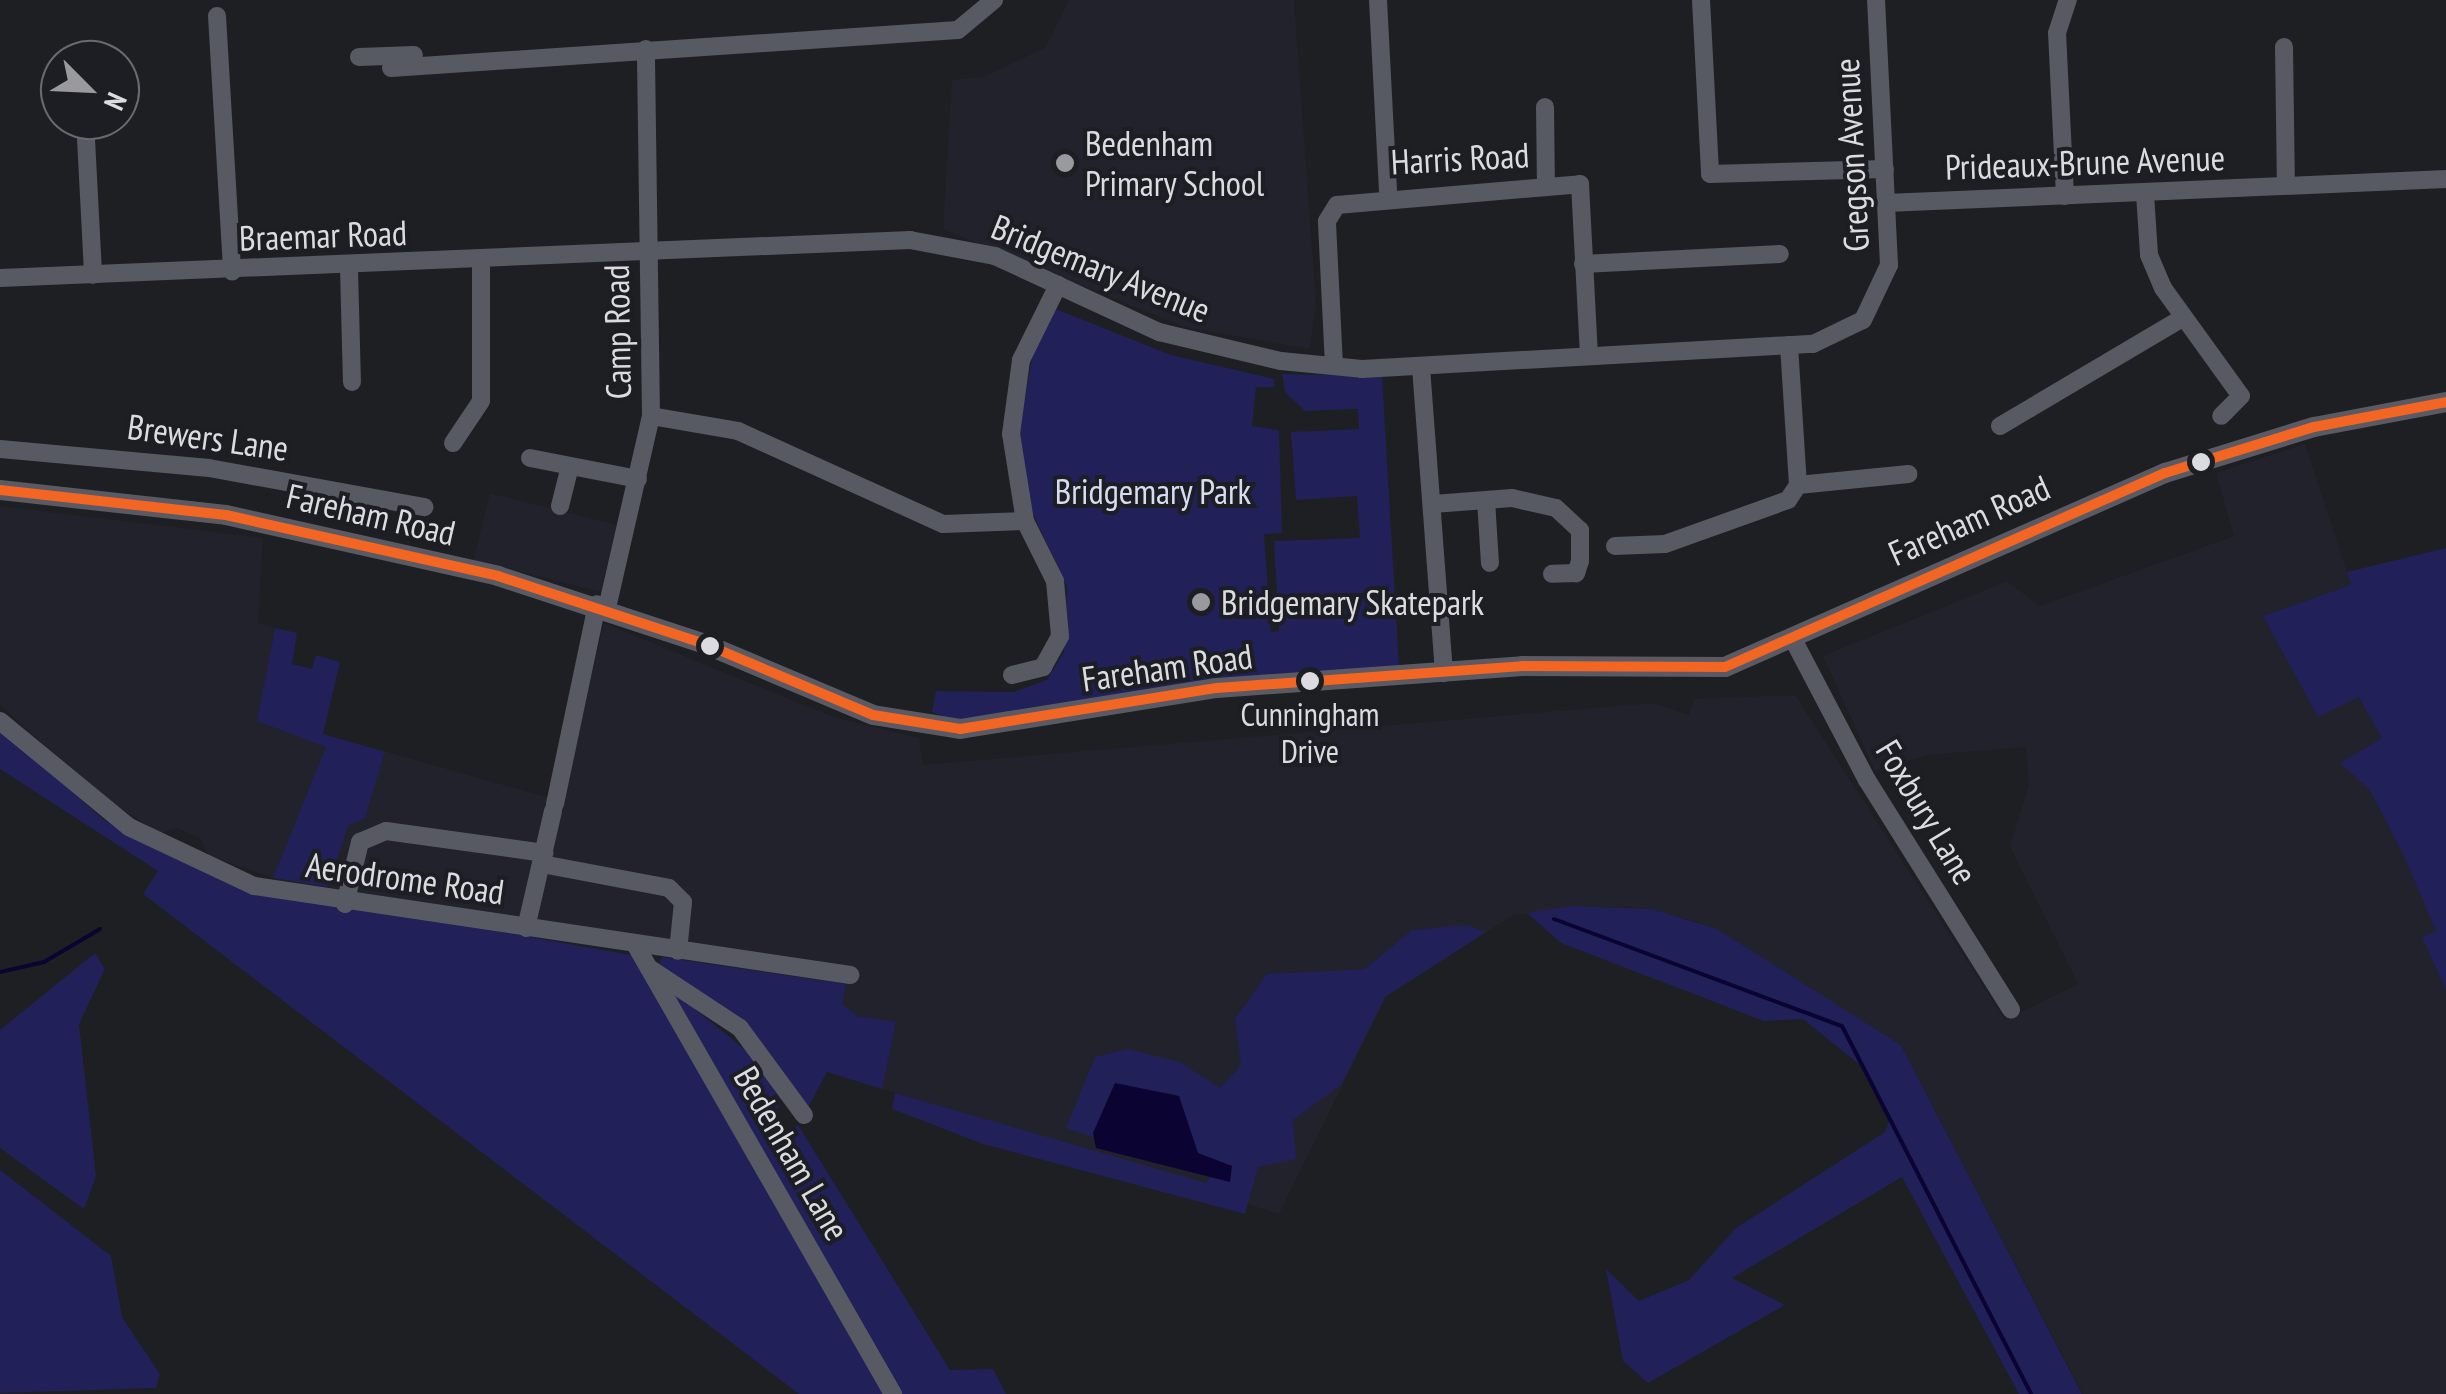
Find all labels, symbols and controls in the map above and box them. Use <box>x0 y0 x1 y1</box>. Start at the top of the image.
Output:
north arrow <box>40 40 140 140</box>
street label: Gregson Avenue <box>1825 57 1877 253</box>
text: N <box>96 87 136 116</box>
place label: Bedenham Primary School <box>1085 122 1265 204</box>
street label: Harris Road <box>1390 133 1530 183</box>
street label: Prideaux-Brune Avenue <box>1944 136 2226 188</box>
marker: Bedenham Primary School <box>1054 152 1076 174</box>
street label: Bridgemary Avenue <box>985 205 1217 331</box>
street label: Braemar Road <box>238 211 408 259</box>
street label: Camp Road <box>595 264 639 400</box>
street label: Brewers Lane <box>125 405 291 469</box>
unlabelled marker <box>2191 452 2211 472</box>
street label: Fareham Road <box>1882 466 2056 574</box>
park label: Bridgemary Park <box>1054 470 1252 512</box>
street label: Fareham Road <box>283 474 459 554</box>
place label: Bridgemary Skatepark <box>1221 581 1485 623</box>
marker: Bridgemary Skatepark <box>1190 591 1212 613</box>
street label: Fareham Road <box>1079 634 1255 700</box>
unlabelled marker <box>700 636 720 656</box>
marker: Cunningham Drive <box>1300 671 1320 691</box>
place label: Cunningham Drive <box>1241 696 1379 771</box>
street label: Foxbury Lane <box>1867 732 1987 892</box>
street label: Aerodrome Road <box>303 843 507 913</box>
street label: Bedenham Lane <box>725 1059 859 1247</box>

